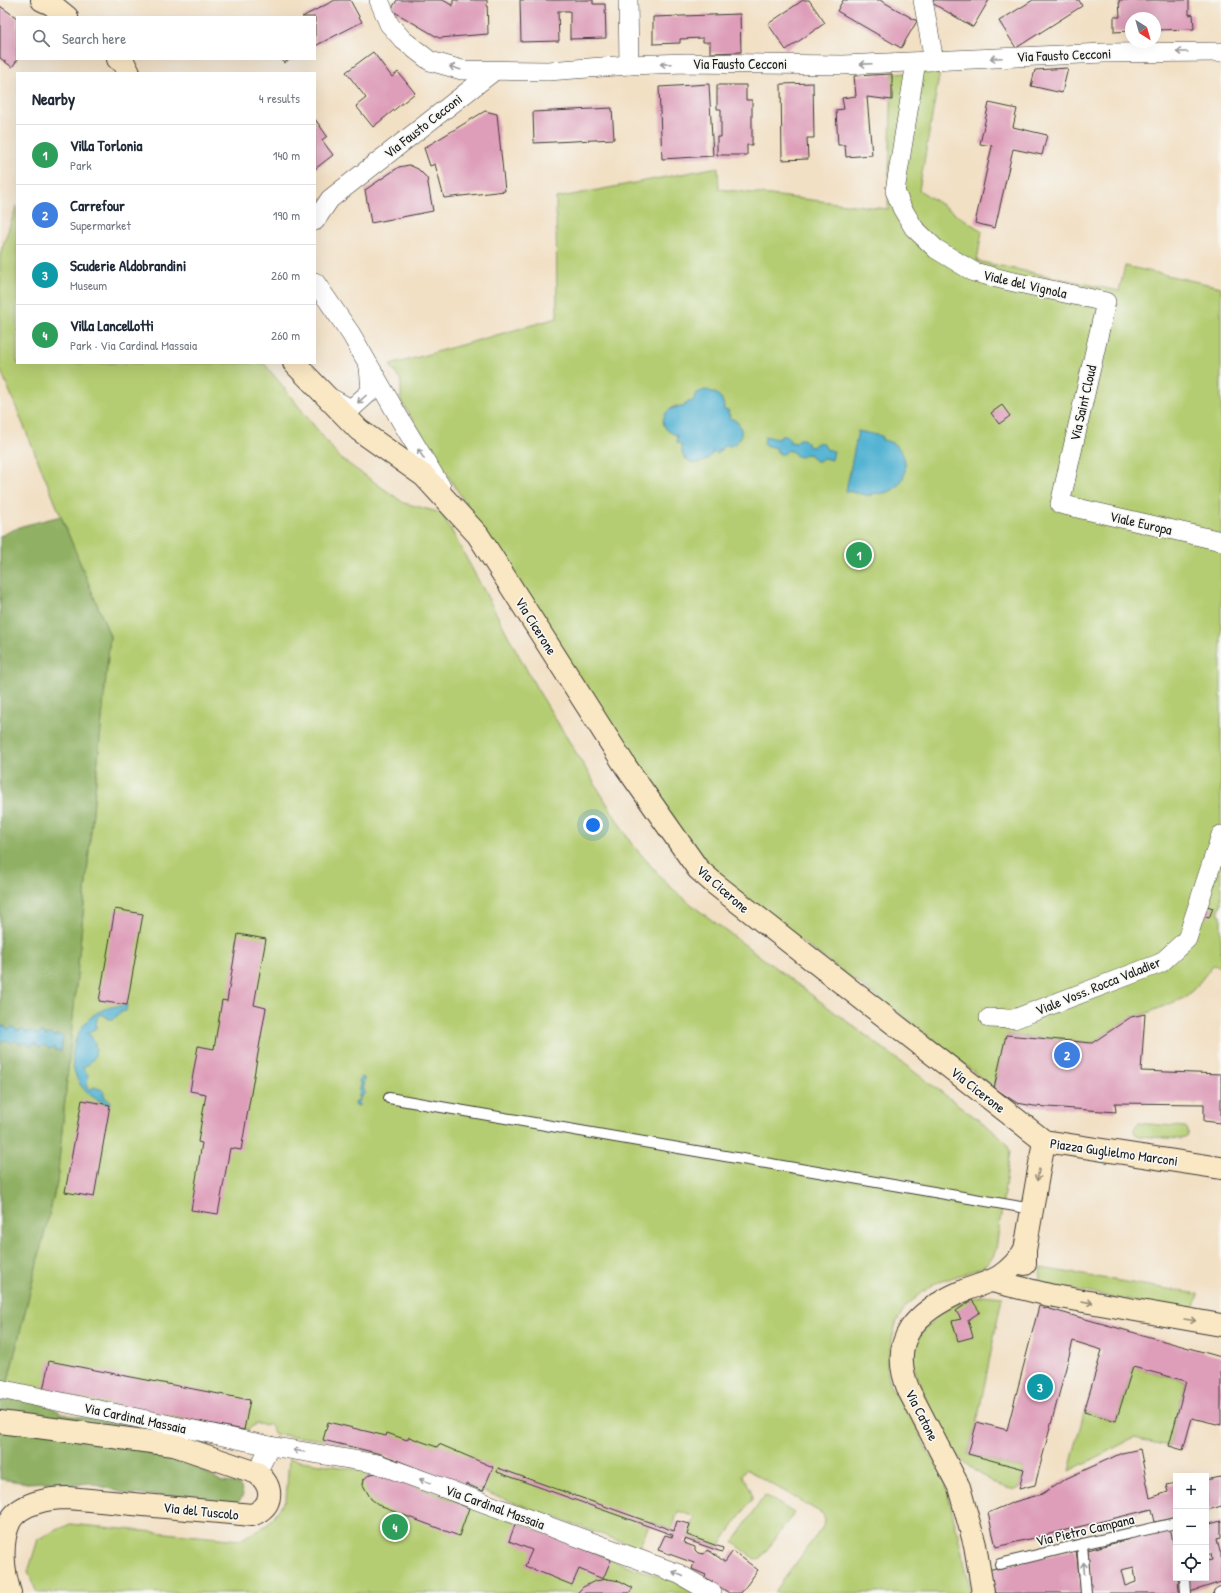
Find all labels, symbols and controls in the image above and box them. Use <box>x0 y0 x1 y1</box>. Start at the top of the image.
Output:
north arrow <box>1125 12 1161 48</box>
search box <box>16 16 316 60</box>
icon: search <box>30 27 52 49</box>
text: Search here <box>62 28 126 49</box>
street label: Via Fausto Cecconi <box>1017 43 1111 66</box>
one-way arrow <box>1176 48 1189 56</box>
street label: Via Fausto Cecconi <box>693 54 787 73</box>
one-way arrow <box>990 54 1003 61</box>
one-way arrow <box>660 60 673 68</box>
one-way arrow <box>860 61 873 68</box>
one-way arrow <box>449 64 462 71</box>
text: Nearby <box>32 87 75 110</box>
text: 4 results <box>259 89 300 107</box>
street label: Via Fausto Cecconi <box>380 89 466 162</box>
text: Villa Torlonia <box>70 135 142 156</box>
text: 1 <box>43 146 47 164</box>
text: 140 m <box>273 146 300 164</box>
text: Park <box>70 156 92 174</box>
text: Carrefour <box>70 195 125 216</box>
text: 2 <box>42 206 48 224</box>
text: 190 m <box>273 206 300 224</box>
text: Supermarket <box>70 216 131 234</box>
text: Scuderie Aldobrandini <box>70 255 186 276</box>
street label: Viale del Vignola <box>981 265 1069 303</box>
text: 3 <box>42 266 48 284</box>
text: 260 m <box>271 266 300 284</box>
text: Museum <box>70 276 107 294</box>
text: Villa Lancellotti <box>70 315 154 336</box>
text: 4 <box>43 326 47 344</box>
text: 260 m <box>271 326 300 344</box>
text: Park · Via Cardinal Massaia <box>70 336 197 354</box>
street label: Via Saint Cloud <box>1065 363 1101 443</box>
one-way arrow <box>357 394 367 404</box>
one-way arrow <box>417 448 425 460</box>
street label: Viale Europa <box>1108 506 1175 540</box>
pin: 1 <box>846 540 872 570</box>
street label: Via Cicerone <box>511 593 562 658</box>
your location <box>583 815 603 835</box>
street label: Via Cicerone <box>693 860 754 917</box>
street label: Viale Voss. Rocca Valadier <box>1032 952 1164 1019</box>
pin: 2 <box>1054 1040 1080 1070</box>
street label: Via Cicerone <box>947 1062 1010 1117</box>
street label: Piazza Guglielmo Marconi <box>1049 1133 1179 1171</box>
one-way arrow <box>1034 1168 1042 1181</box>
one-way arrow <box>1080 1298 1093 1306</box>
one-way arrow <box>1183 1316 1196 1324</box>
pin: 3 <box>1027 1372 1053 1402</box>
street label: Via Catone <box>901 1386 944 1444</box>
street label: Via Cardinal Massaia <box>82 1397 189 1438</box>
one-way arrow <box>293 1447 306 1455</box>
map controls <box>1173 1473 1209 1581</box>
button: + <box>1173 1473 1209 1509</box>
one-way arrow <box>419 1476 431 1484</box>
street label: Via Cardinal Massaia <box>443 1480 548 1533</box>
street label: Via del Tuscolo <box>162 1497 240 1524</box>
street label: Via Pietro Campana <box>1034 1509 1137 1551</box>
button: − <box>1173 1509 1209 1545</box>
pin: 4 <box>382 1512 408 1542</box>
button: locate <box>1173 1545 1209 1581</box>
one-way arrow <box>1080 1562 1088 1575</box>
one-way arrow <box>673 1570 685 1577</box>

